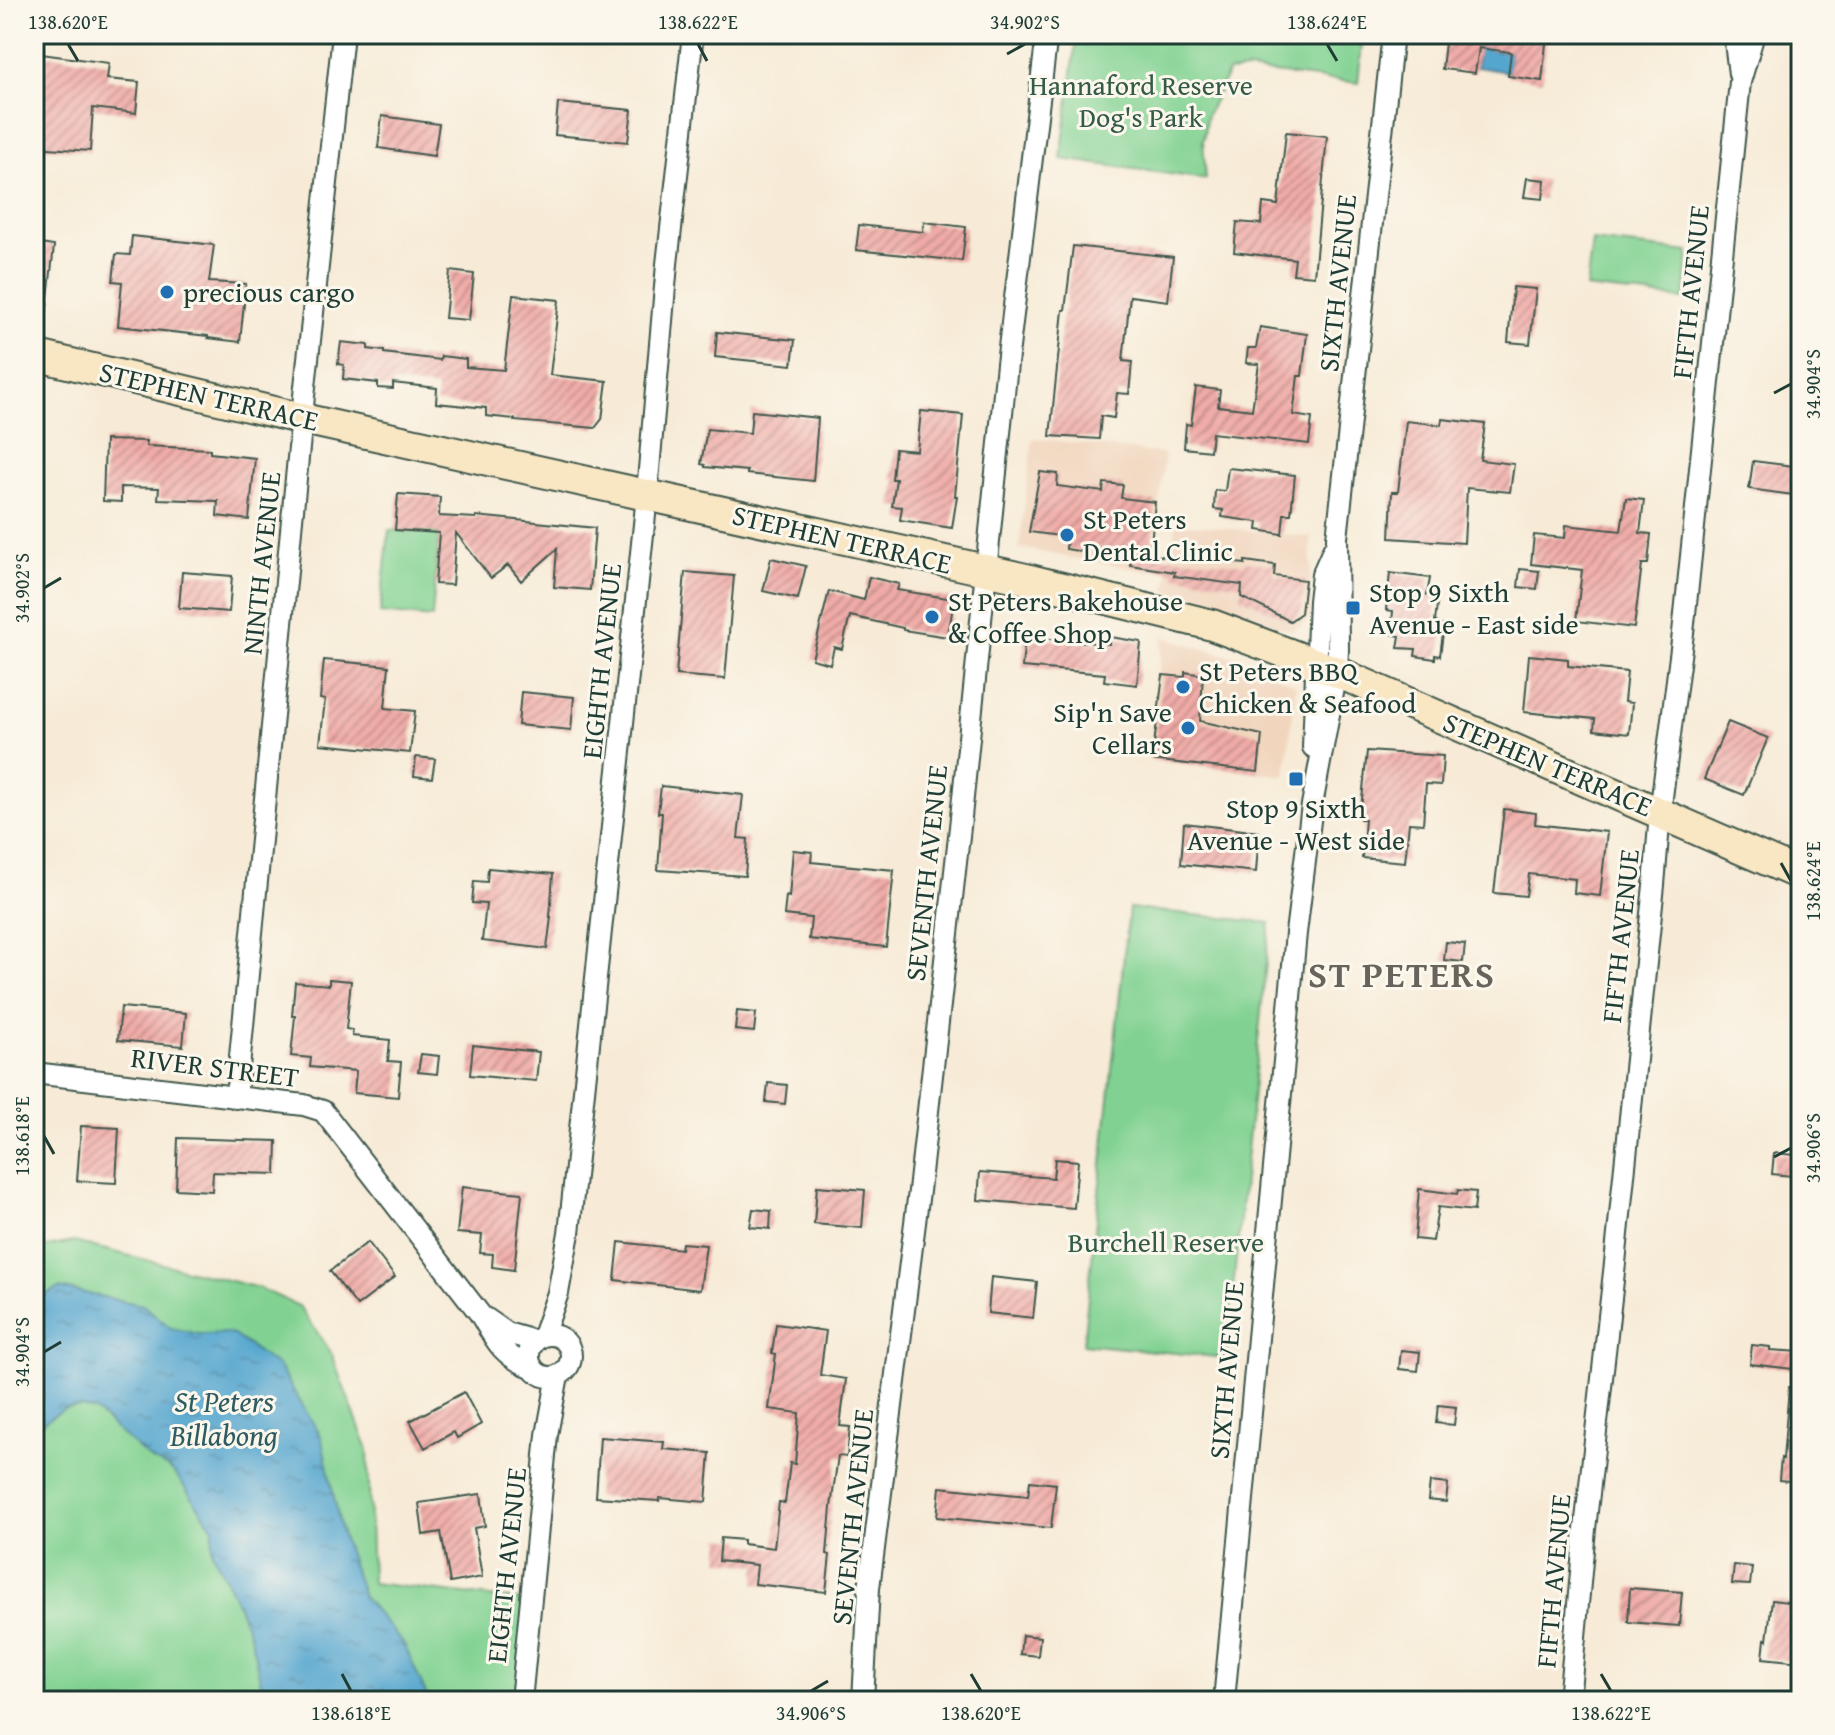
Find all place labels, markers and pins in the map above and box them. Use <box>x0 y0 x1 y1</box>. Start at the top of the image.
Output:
place label: precious cargo <box>183 271 355 312</box>
marker: precious cargo <box>158 283 176 301</box>
place label: St Peters Dental Clinic <box>1083 498 1233 571</box>
marker: St Peters Dental Clinic <box>1058 526 1076 544</box>
place label: Stop 9 Sixth Avenue - East side <box>1369 571 1579 644</box>
place label: St Peters Bakehouse & Coffee Shop <box>948 580 1183 653</box>
marker: Stop 9 Sixth Avenue - East side <box>1344 599 1362 617</box>
marker: St Peters Bakehouse & Coffee Shop <box>923 608 941 626</box>
place label: St Peters BBQ Chicken & Seafood <box>1199 650 1416 723</box>
marker: St Peters BBQ Chicken & Seafood <box>1174 678 1192 696</box>
place label: Sip'n Save Cellars <box>1053 691 1172 764</box>
marker: Sip'n Save Cellars <box>1179 719 1197 737</box>
marker: Stop 9 Sixth Avenue - West side <box>1287 770 1305 788</box>
place label: Stop 9 Sixth Avenue - West side <box>1187 787 1405 860</box>

